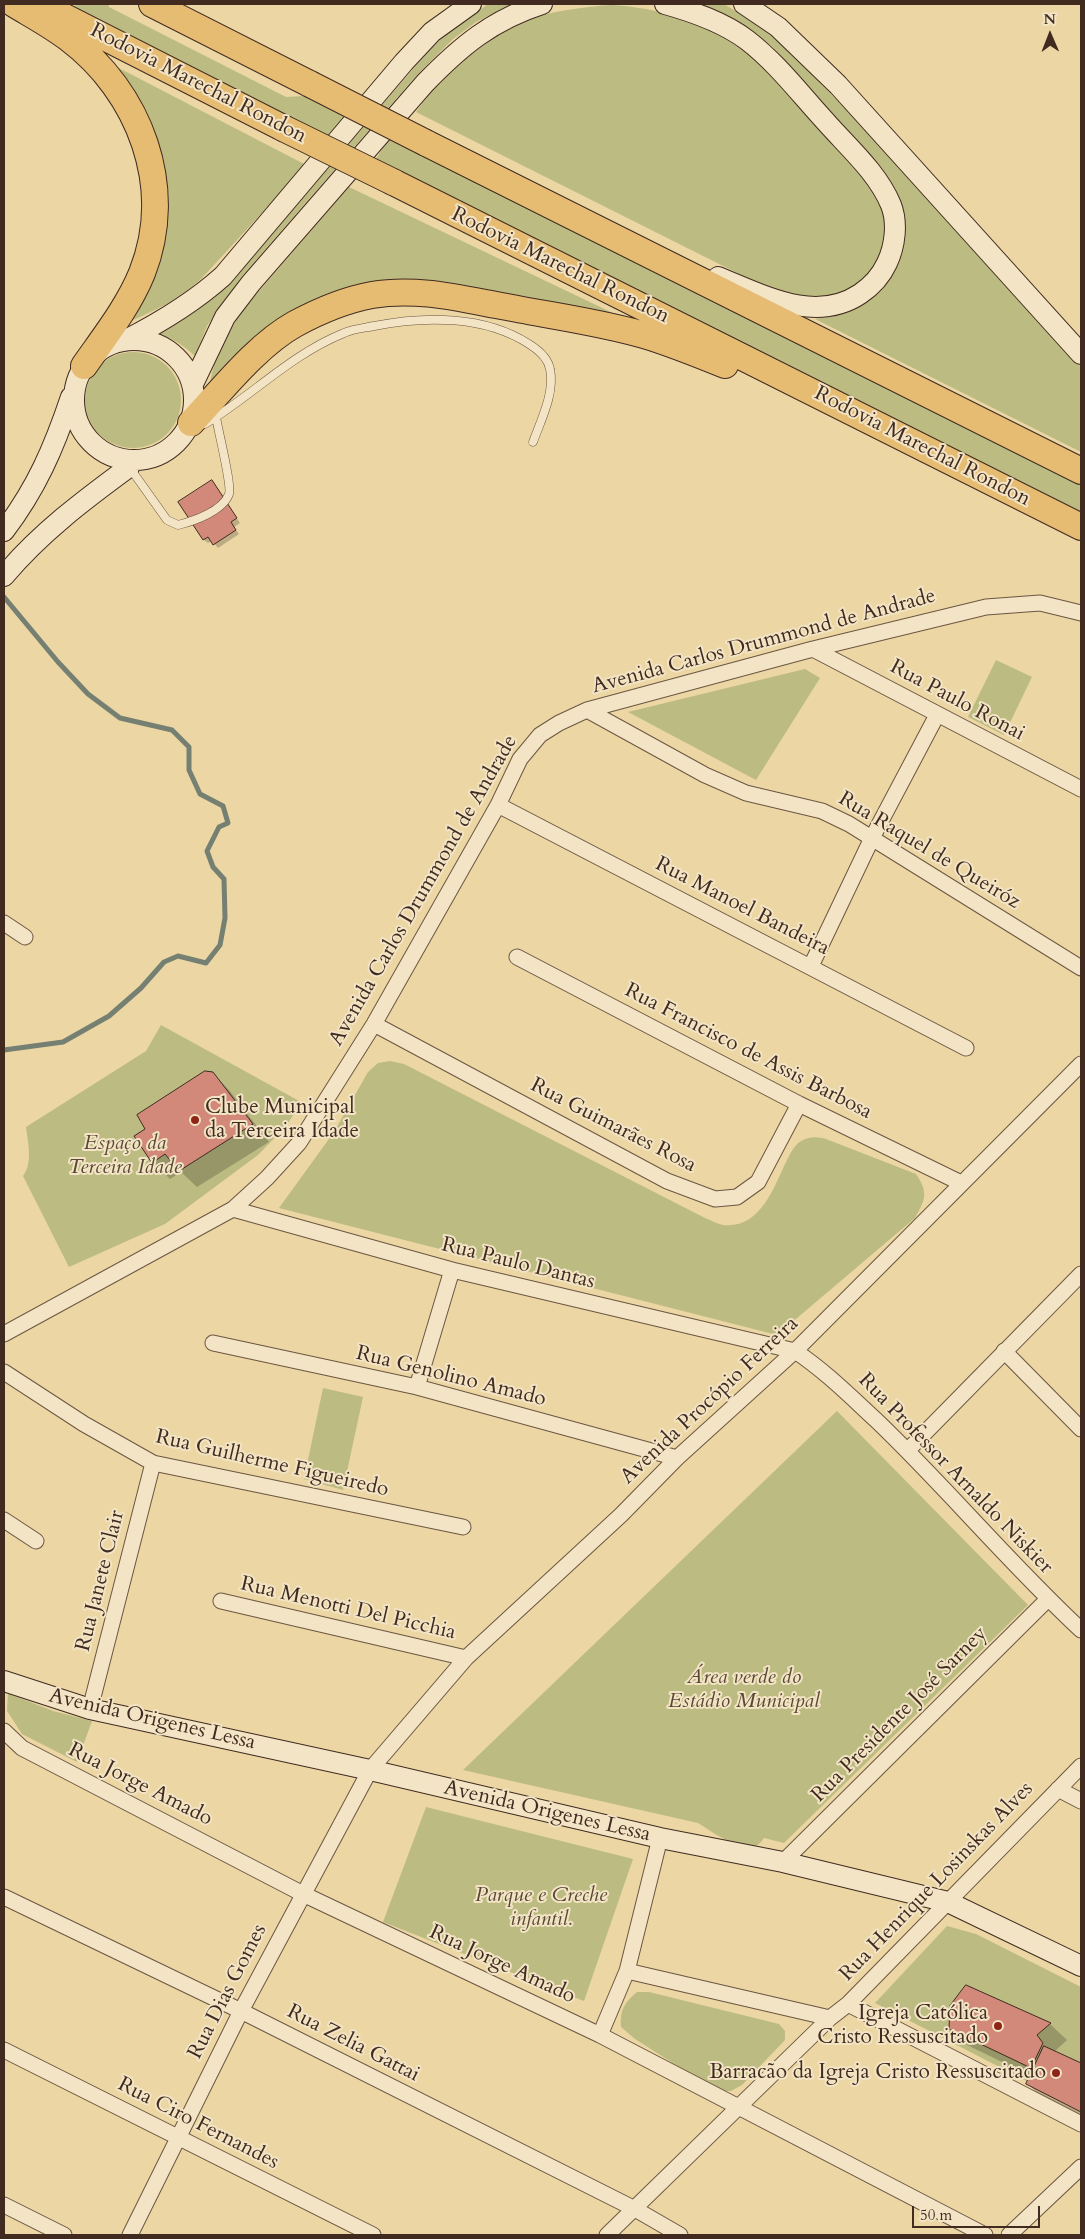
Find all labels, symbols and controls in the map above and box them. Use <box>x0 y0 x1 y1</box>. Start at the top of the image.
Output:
north arrow <box>1025 10 1075 60</box>
text: N <box>1043 10 1056 29</box>
street label: Rodovia Marechal Rondon <box>86 18 310 150</box>
street label: Rodovia Marechal Rondon <box>447 202 673 330</box>
street label: Rodovia Marechal Rondon <box>810 381 1034 513</box>
street label: Avenida Carlos Drummond de Andrade <box>589 584 939 700</box>
street label: Rua Paulo Ronai <box>885 655 1029 747</box>
street label: Avenida Carlos Drummond de Andrade <box>324 731 524 1051</box>
street label: Rua Raquel de Queiróz <box>834 787 1024 915</box>
street label: Rua Manoel Bandeira <box>651 852 833 962</box>
street label: Rua Francisco de Assis Barbosa <box>620 979 876 1125</box>
street label: Rua Guimarães Rosa <box>526 1073 700 1179</box>
place label: Clube Municipal da Terceira Idade <box>205 1095 359 1145</box>
marker: Clube Municipal da Terceira Idade <box>189 1114 201 1126</box>
park label: Espaço da Terceira Idade <box>68 1131 182 1181</box>
street label: Rua Paulo Dantas <box>439 1233 597 1295</box>
street label: Avenida Procópio Ferreira <box>616 1312 804 1490</box>
street label: Rua Genolino Amado <box>353 1341 549 1413</box>
street label: Rua Professor Arnaldo Niskier <box>852 1368 1058 1580</box>
street label: Rua Guilherme Figueiredo <box>153 1425 391 1503</box>
street label: Rua Janete Clair <box>71 1508 131 1654</box>
street label: Rua Menotti Del Picchia <box>238 1572 458 1646</box>
street label: Rua Presidente José Sarney <box>807 1622 993 1808</box>
park label: Área verde do Estádio Municipal <box>668 1665 820 1715</box>
street label: Avenida Origenes Lessa <box>46 1684 258 1756</box>
street label: Rua Jorge Amado <box>64 1738 216 1832</box>
street label: Avenida Origenes Lessa <box>441 1776 653 1848</box>
street label: Rua Henrique Losinskas Alves <box>835 1777 1039 1987</box>
park label: Parque e Creche infantil. <box>475 1883 607 1933</box>
street label: Rua Dias Gomes <box>183 1920 273 2064</box>
street label: Rua Jorge Amado <box>425 1920 579 2010</box>
street label: Rua Zelia Gattai <box>283 2000 423 2088</box>
place label: Igreja Católica Cristo Ressuscitado <box>817 2001 988 2051</box>
marker: Igreja Católica Cristo Ressuscitado <box>992 2020 1004 2032</box>
place label: Barracão da Igreja Cristo Ressuscitado <box>709 2060 1046 2086</box>
marker: Barracão da Igreja Cristo Ressuscitado <box>1050 2067 1062 2079</box>
street label: Rua Ciro Fernandes <box>113 2073 283 2175</box>
scale bar <box>915 2196 1042 2228</box>
text: 50 m <box>920 2205 952 2225</box>

